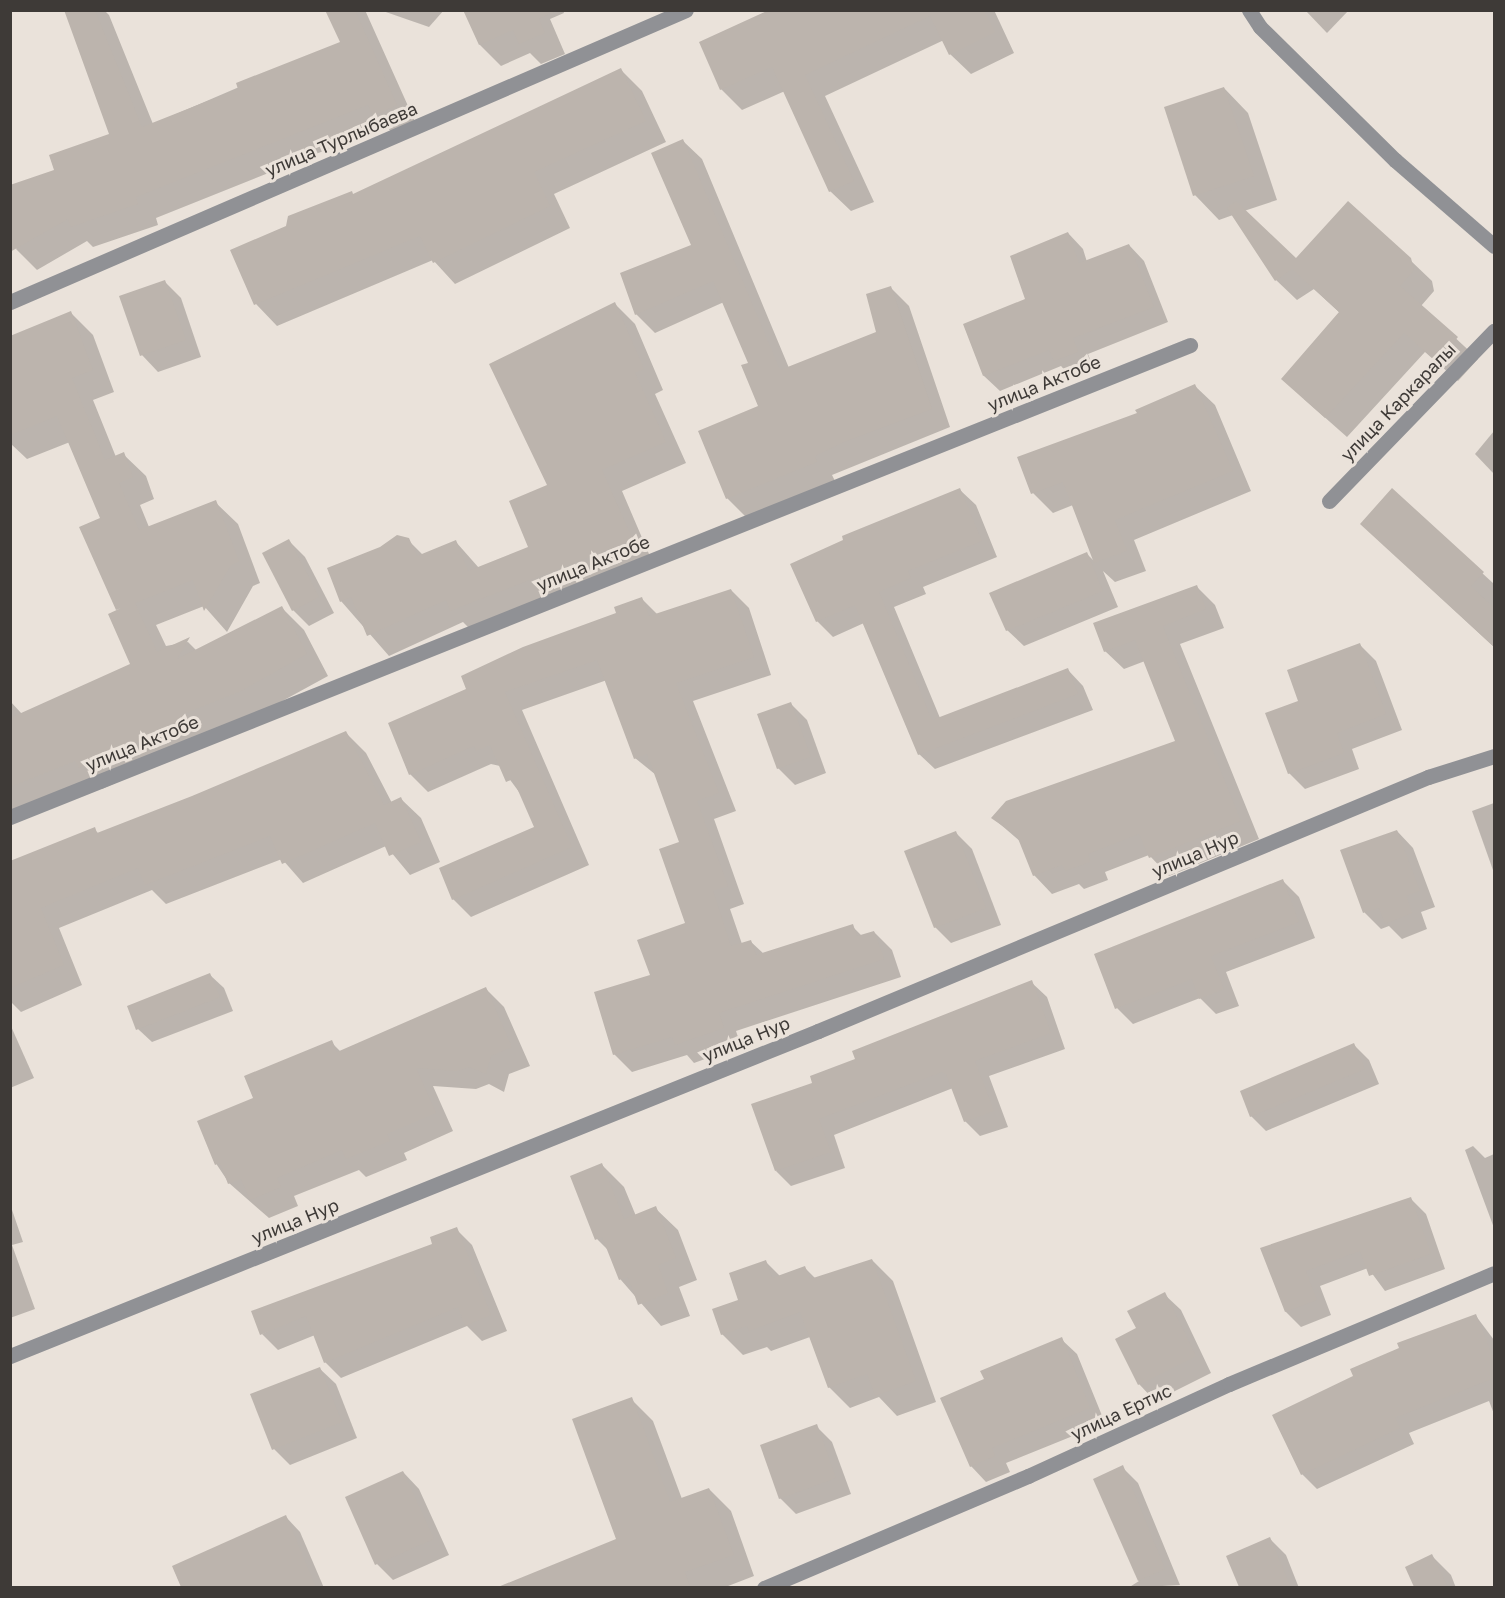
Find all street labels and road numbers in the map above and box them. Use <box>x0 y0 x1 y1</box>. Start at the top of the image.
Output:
street label: улица Турлыбаева <box>262 97 420 181</box>
street label: улица Каркаралы <box>1336 338 1460 466</box>
street label: улица Актобе <box>984 350 1104 416</box>
street label: улица Актобе <box>533 530 653 596</box>
street label: улица Актобе <box>82 710 202 776</box>
street label: улица Нур <box>1148 826 1242 882</box>
street label: улица Нур <box>699 1012 793 1066</box>
street label: улица Нур <box>248 1194 342 1248</box>
street label: улица Ертис <box>1067 1379 1175 1445</box>

